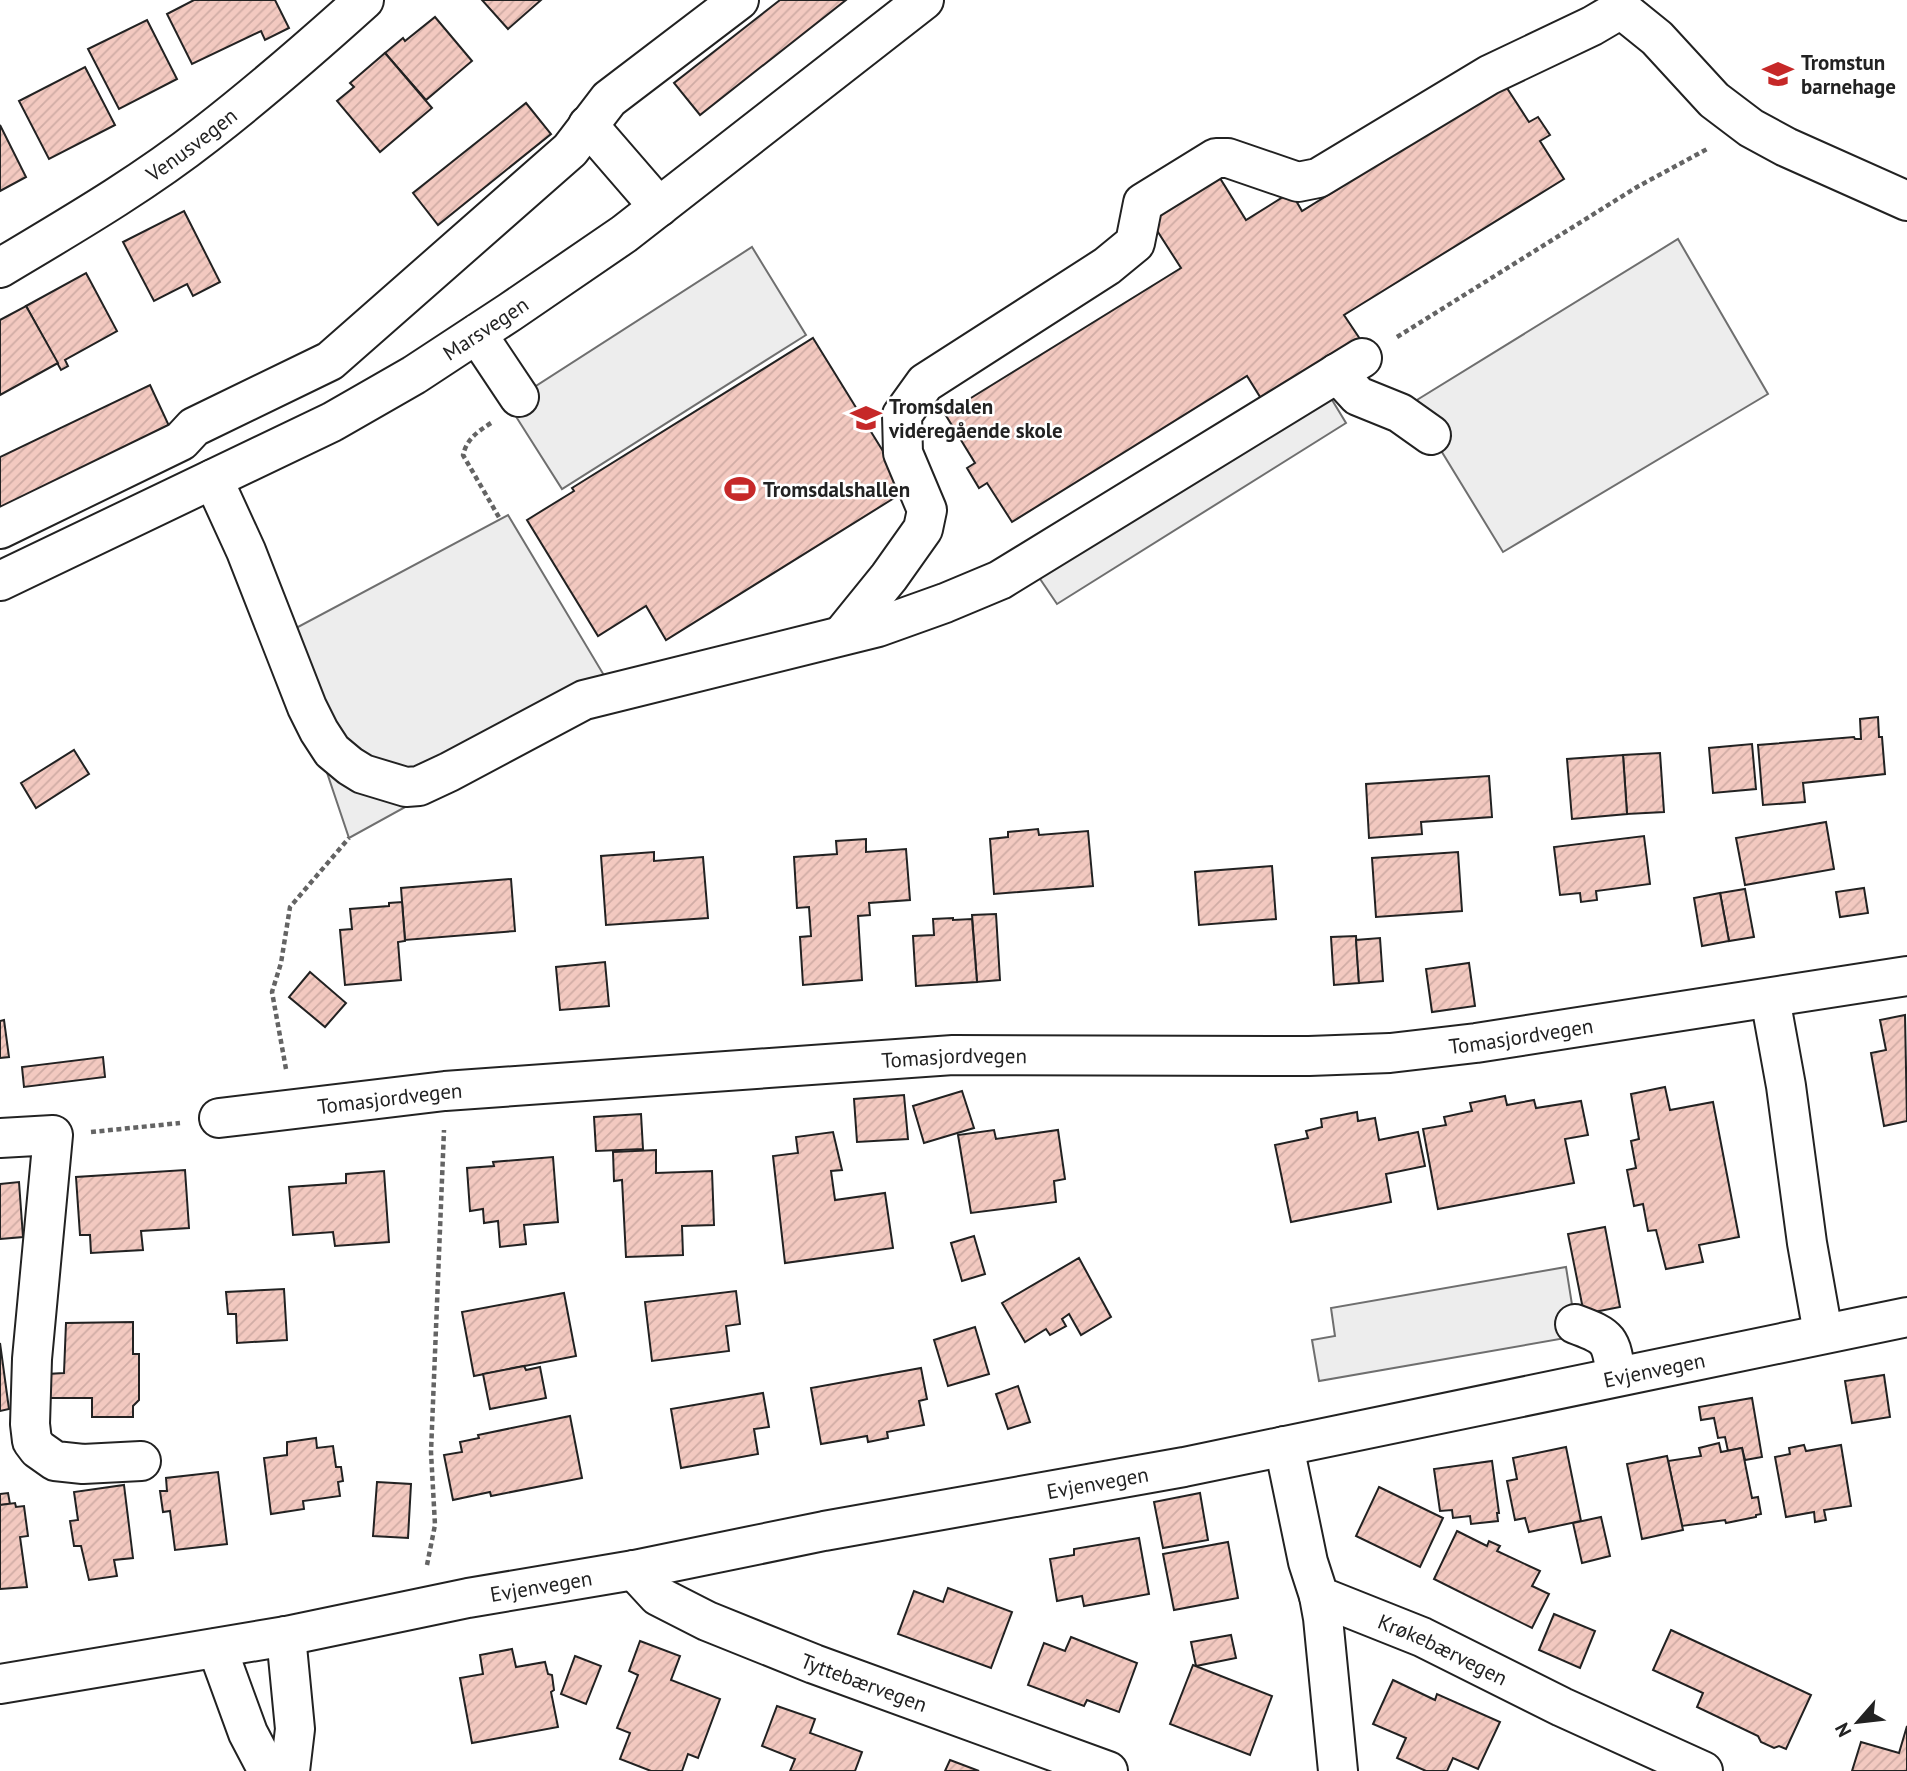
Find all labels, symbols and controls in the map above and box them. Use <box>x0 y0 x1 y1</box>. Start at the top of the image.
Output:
place label: Tromstun barnehage <box>1801 49 1896 100</box>
school or university icon: Tromstun barnehage <box>1761 57 1795 91</box>
street label: Venusvegen <box>140 101 242 188</box>
street label: Marsvegen <box>437 290 533 366</box>
place label: Tromsdalen videregående skole <box>888 393 1063 444</box>
school or university icon: Tromsdalen videregående skole <box>849 401 883 435</box>
sports icon: Tromsdalshallen <box>723 472 757 506</box>
place label: Tromsdalshallen <box>763 476 910 503</box>
street label: Tomasjordvegen <box>1447 1011 1595 1060</box>
street label: Tomasjordvegen <box>881 1041 1027 1074</box>
street label: Tomasjordvegen <box>316 1076 463 1120</box>
street label: Evjenvegen <box>1601 1346 1707 1393</box>
street label: Evjenvegen <box>1044 1460 1151 1505</box>
street label: Evjenvegen <box>488 1564 594 1608</box>
street label: Krøkebærvegen <box>1374 1607 1512 1691</box>
street label: Tyttebærvegen <box>797 1647 931 1718</box>
north arrow <box>1823 1687 1893 1757</box>
text: N <box>1829 1719 1857 1741</box>

